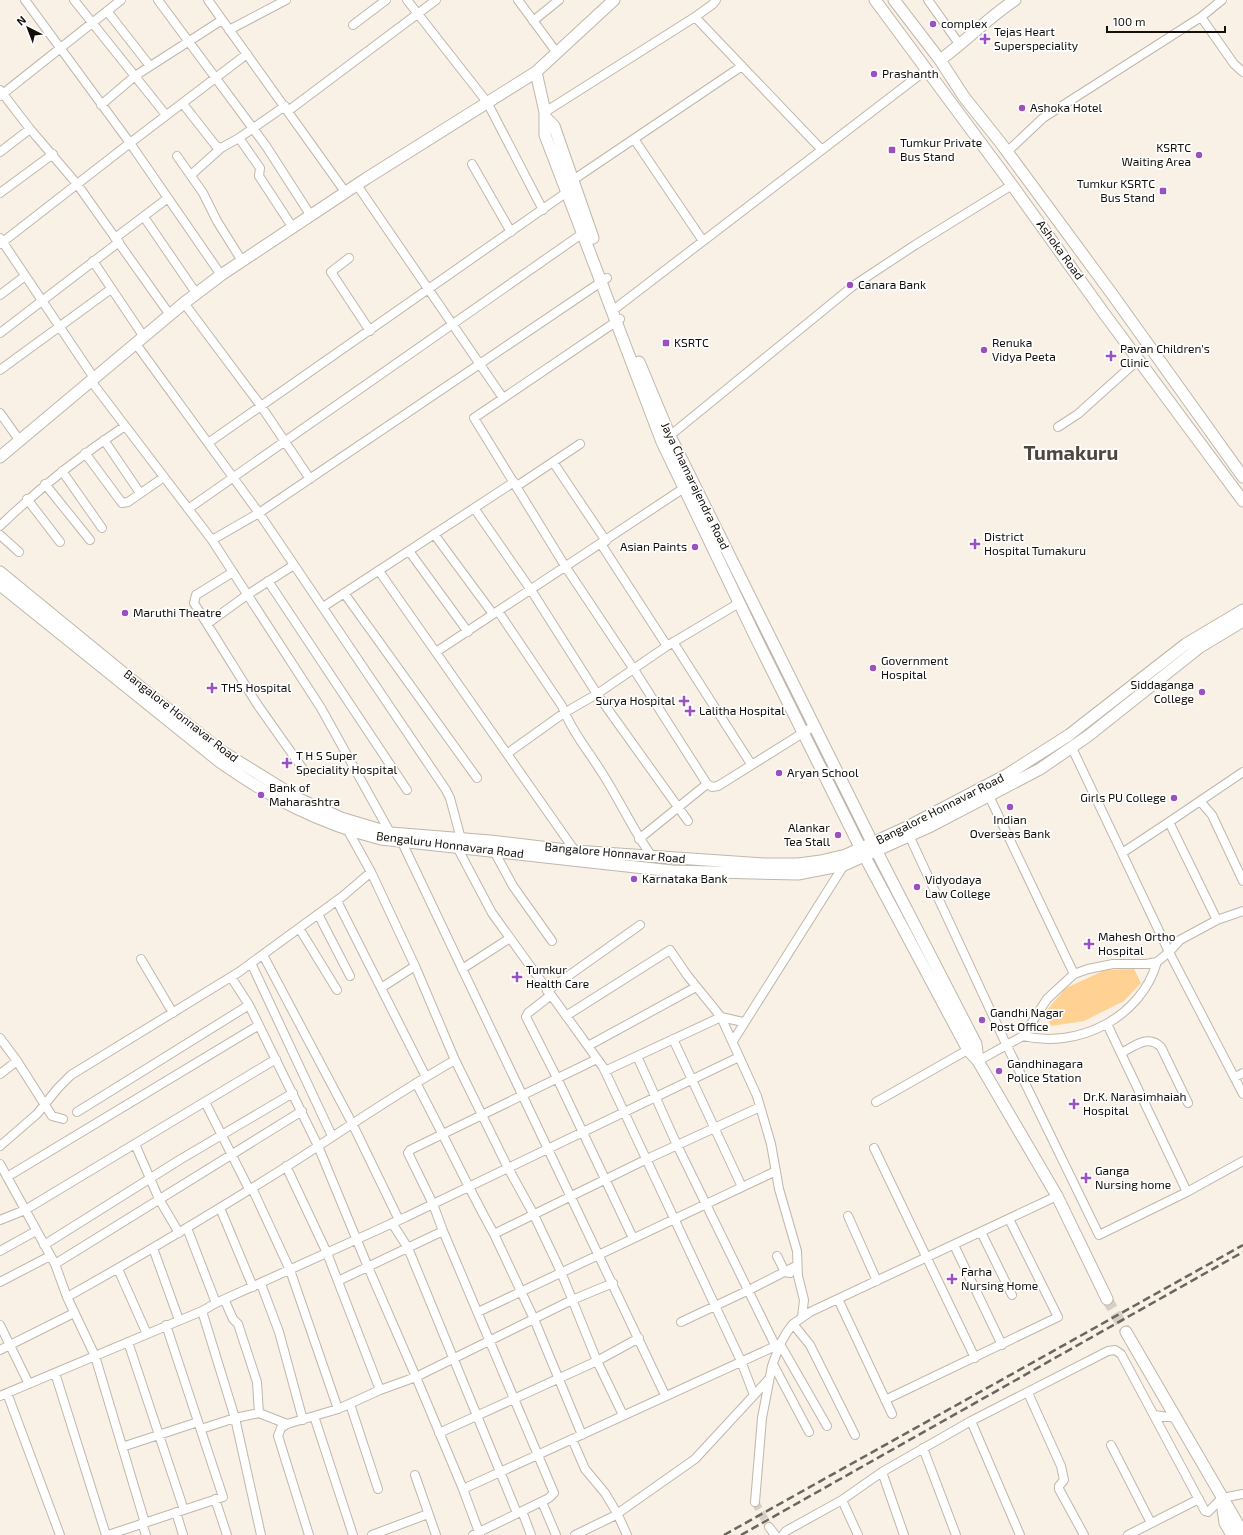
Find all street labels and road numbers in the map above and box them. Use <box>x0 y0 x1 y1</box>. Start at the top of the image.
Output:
street label: Ashoka Road <box>1034 217 1087 282</box>
street label: Jaya Chamarajendra Road <box>658 420 733 552</box>
street label: Bangalore Honnavar Road <box>122 666 242 764</box>
street label: Bangalore Honnavar Road <box>873 770 1006 846</box>
street label: Bengaluru Honnavara Road <box>375 828 525 860</box>
street label: Bangalore Honnavar Road <box>544 839 686 865</box>

